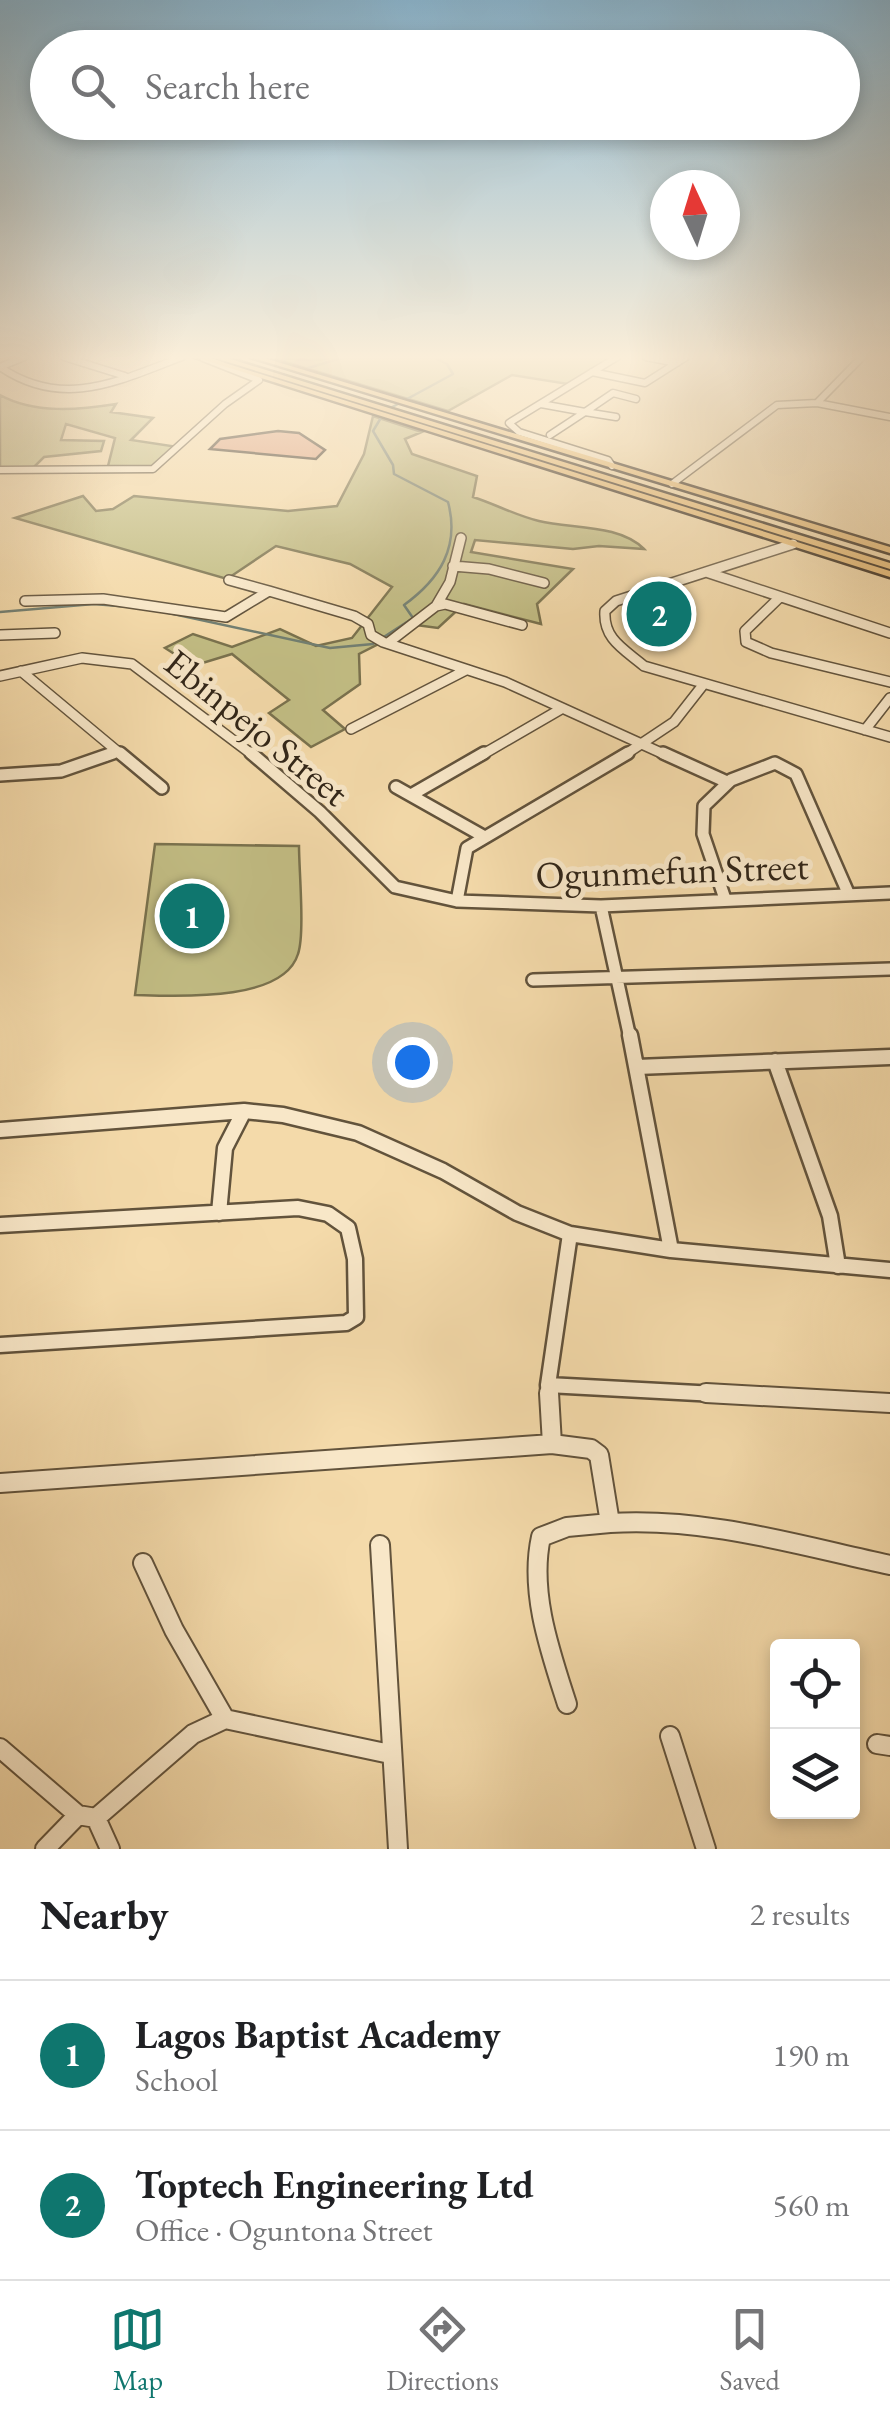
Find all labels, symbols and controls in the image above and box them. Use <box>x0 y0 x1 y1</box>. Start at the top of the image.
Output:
search box <box>30 30 860 140</box>
icon: search <box>65 58 120 113</box>
text: Search here <box>145 61 310 110</box>
north arrow <box>650 170 740 260</box>
pin: 2 <box>626 576 692 652</box>
street label: Ebinpejo Street <box>155 638 359 816</box>
street label: Ogunmefun Street <box>535 841 809 899</box>
pin: 1 <box>160 878 224 954</box>
your location <box>387 1037 438 1088</box>
map controls <box>770 1639 860 1819</box>
button: locate <box>770 1639 860 1729</box>
button: layers <box>770 1729 860 1819</box>
text: Nearby <box>40 1887 169 1942</box>
text: 2 results <box>750 1893 850 1935</box>
text: Lagos Baptist Academy <box>135 2010 500 2059</box>
text: 1 <box>64 2034 81 2076</box>
text: 190 m <box>773 2034 850 2076</box>
text: School <box>135 2059 218 2101</box>
text: Toptech Engineering Ltd <box>135 2160 534 2209</box>
text: 2 <box>64 2184 81 2226</box>
text: 560 m <box>773 2184 850 2226</box>
text: Office · Oguntona Street <box>135 2209 433 2251</box>
tab: Map <box>110 2302 165 2398</box>
tab: Directions <box>386 2302 499 2398</box>
tab: Saved <box>720 2302 780 2398</box>

